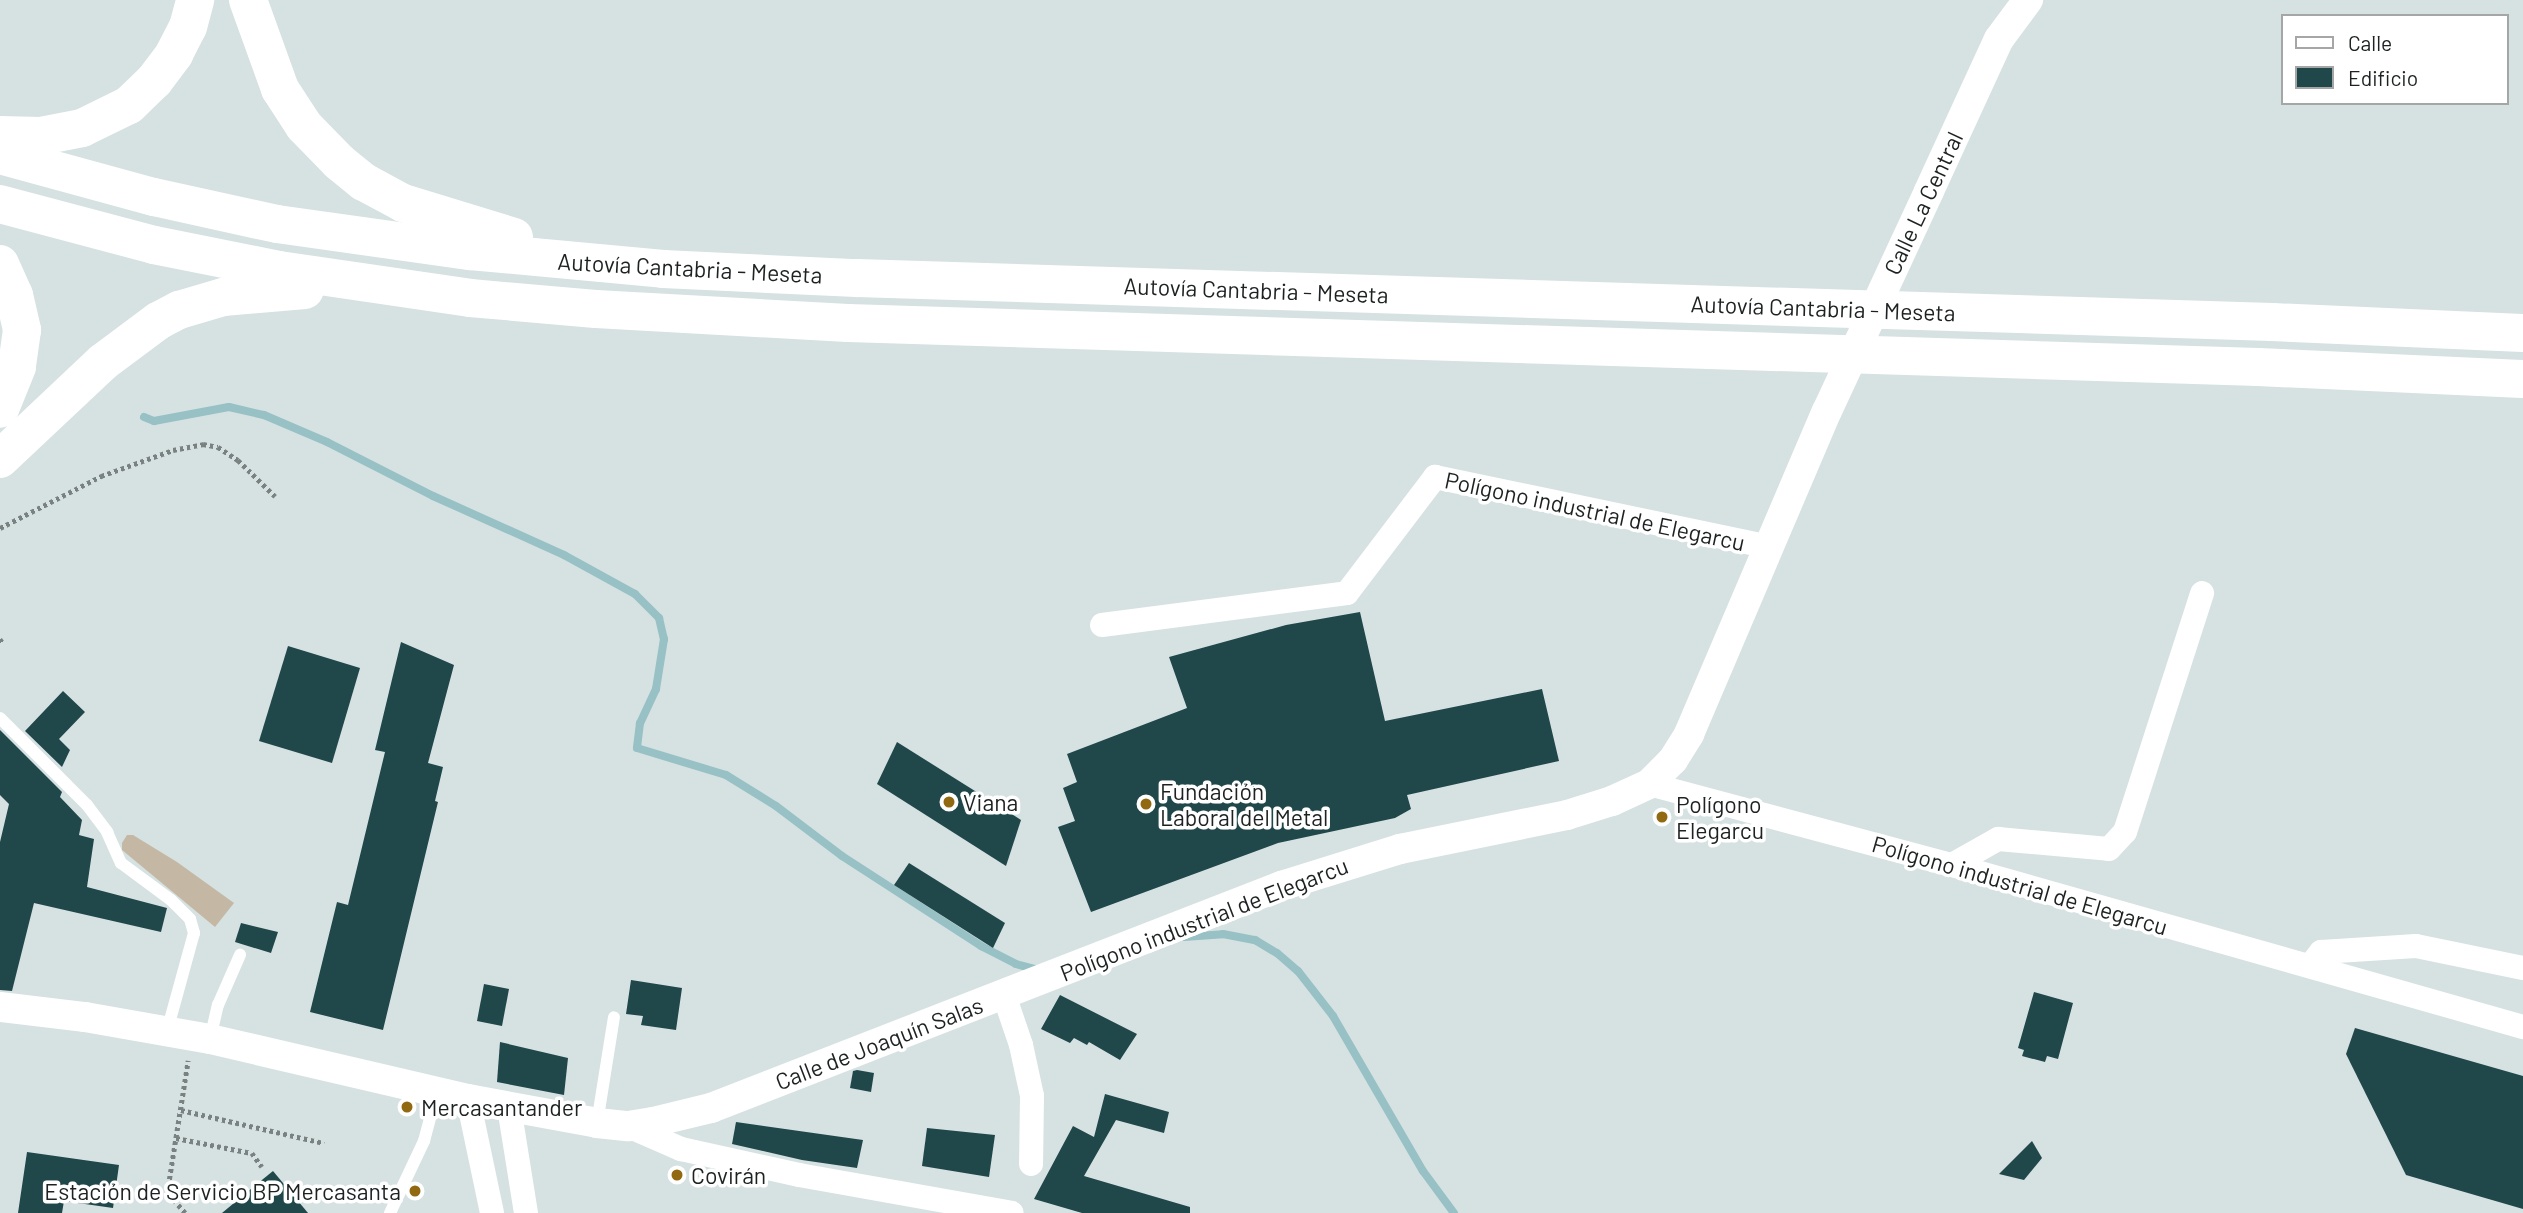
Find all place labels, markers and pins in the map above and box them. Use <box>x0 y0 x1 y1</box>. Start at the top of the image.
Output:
place label: Fundación Laboral del Metal <box>1160 777 1328 831</box>
place label: Viana <box>963 788 1018 816</box>
place label: Polígono Elegarcu <box>1676 790 1764 844</box>
marker: Viana <box>941 794 957 810</box>
marker: Fundación Laboral del Metal <box>1138 796 1154 812</box>
marker: Polígono Elegarcu <box>1654 809 1670 825</box>
place label: Mercasantander <box>421 1093 582 1121</box>
marker: Mercasantander <box>399 1099 415 1115</box>
place label: Covirán <box>691 1161 766 1189</box>
marker: Covirán <box>669 1167 685 1183</box>
place label: Estación de Servicio BP Mercasanta <box>44 1177 401 1205</box>
marker: Estación de Servicio BP Mercasanta <box>407 1183 423 1199</box>

